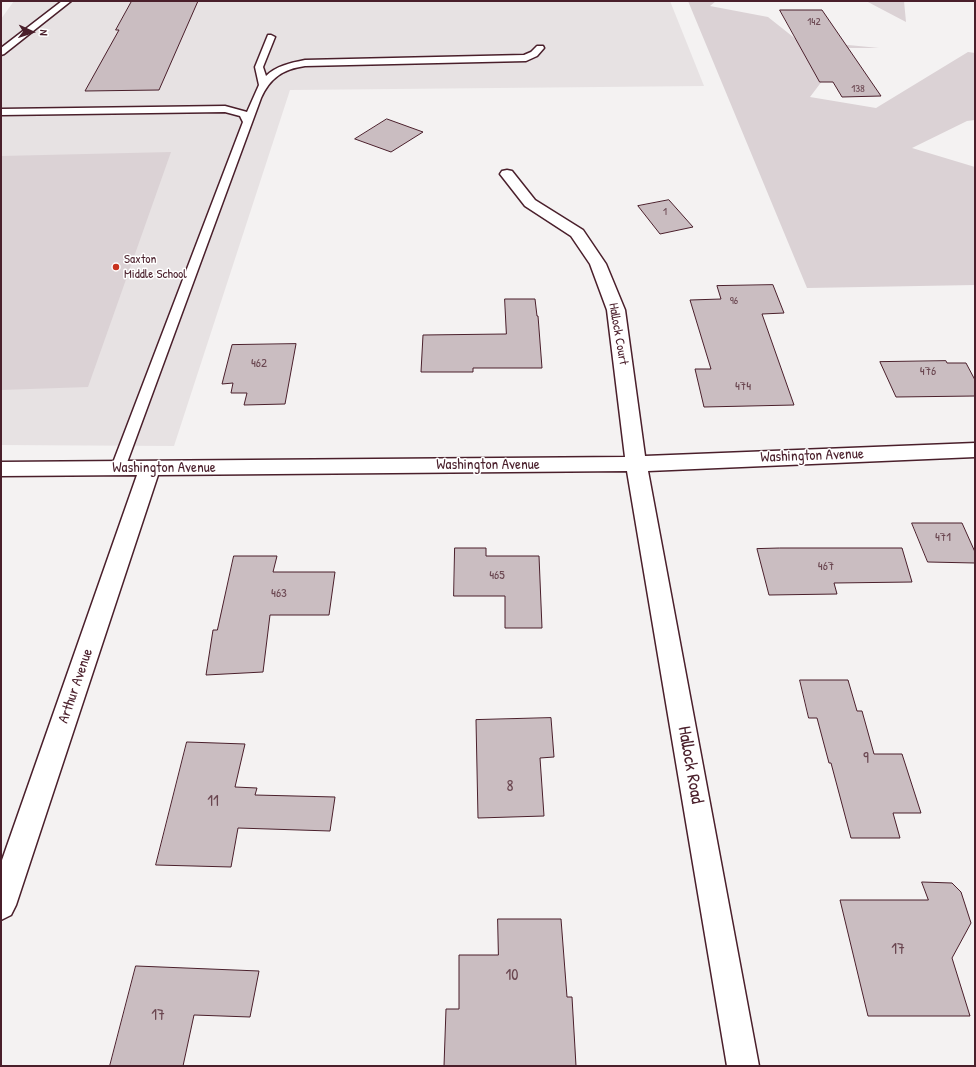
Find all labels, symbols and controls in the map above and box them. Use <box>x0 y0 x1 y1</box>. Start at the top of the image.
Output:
north arrow <box>12 12 52 52</box>
house number: 142 <box>807 15 821 29</box>
text: N <box>37 29 51 36</box>
house number: 138 <box>851 82 865 96</box>
house number: 1 <box>663 205 667 219</box>
place label: Saxton Middle School <box>124 252 187 283</box>
marker: Saxton Middle School <box>111 262 121 272</box>
house number: 96 <box>730 294 738 308</box>
street label: Hallock Court <box>605 302 631 366</box>
house number: 462 <box>251 356 267 372</box>
house number: 476 <box>920 364 936 380</box>
house number: 474 <box>735 379 751 395</box>
street label: Washington Avenue <box>760 445 864 467</box>
street label: Washington Avenue <box>436 456 540 474</box>
street label: Washington Avenue <box>112 459 216 477</box>
house number: 471 <box>935 530 951 546</box>
house number: 467 <box>818 559 834 575</box>
house number: 465 <box>489 568 505 584</box>
house number: 463 <box>271 586 287 602</box>
street label: Arthur Avenue <box>55 646 97 726</box>
street label: Hallock Road <box>673 724 707 806</box>
house number: 9 <box>863 749 869 769</box>
house number: 8 <box>507 777 513 797</box>
house number: 11 <box>207 792 219 812</box>
house number: 17 <box>891 940 905 960</box>
house number: 10 <box>506 966 518 986</box>
house number: 17 <box>151 1006 165 1026</box>

